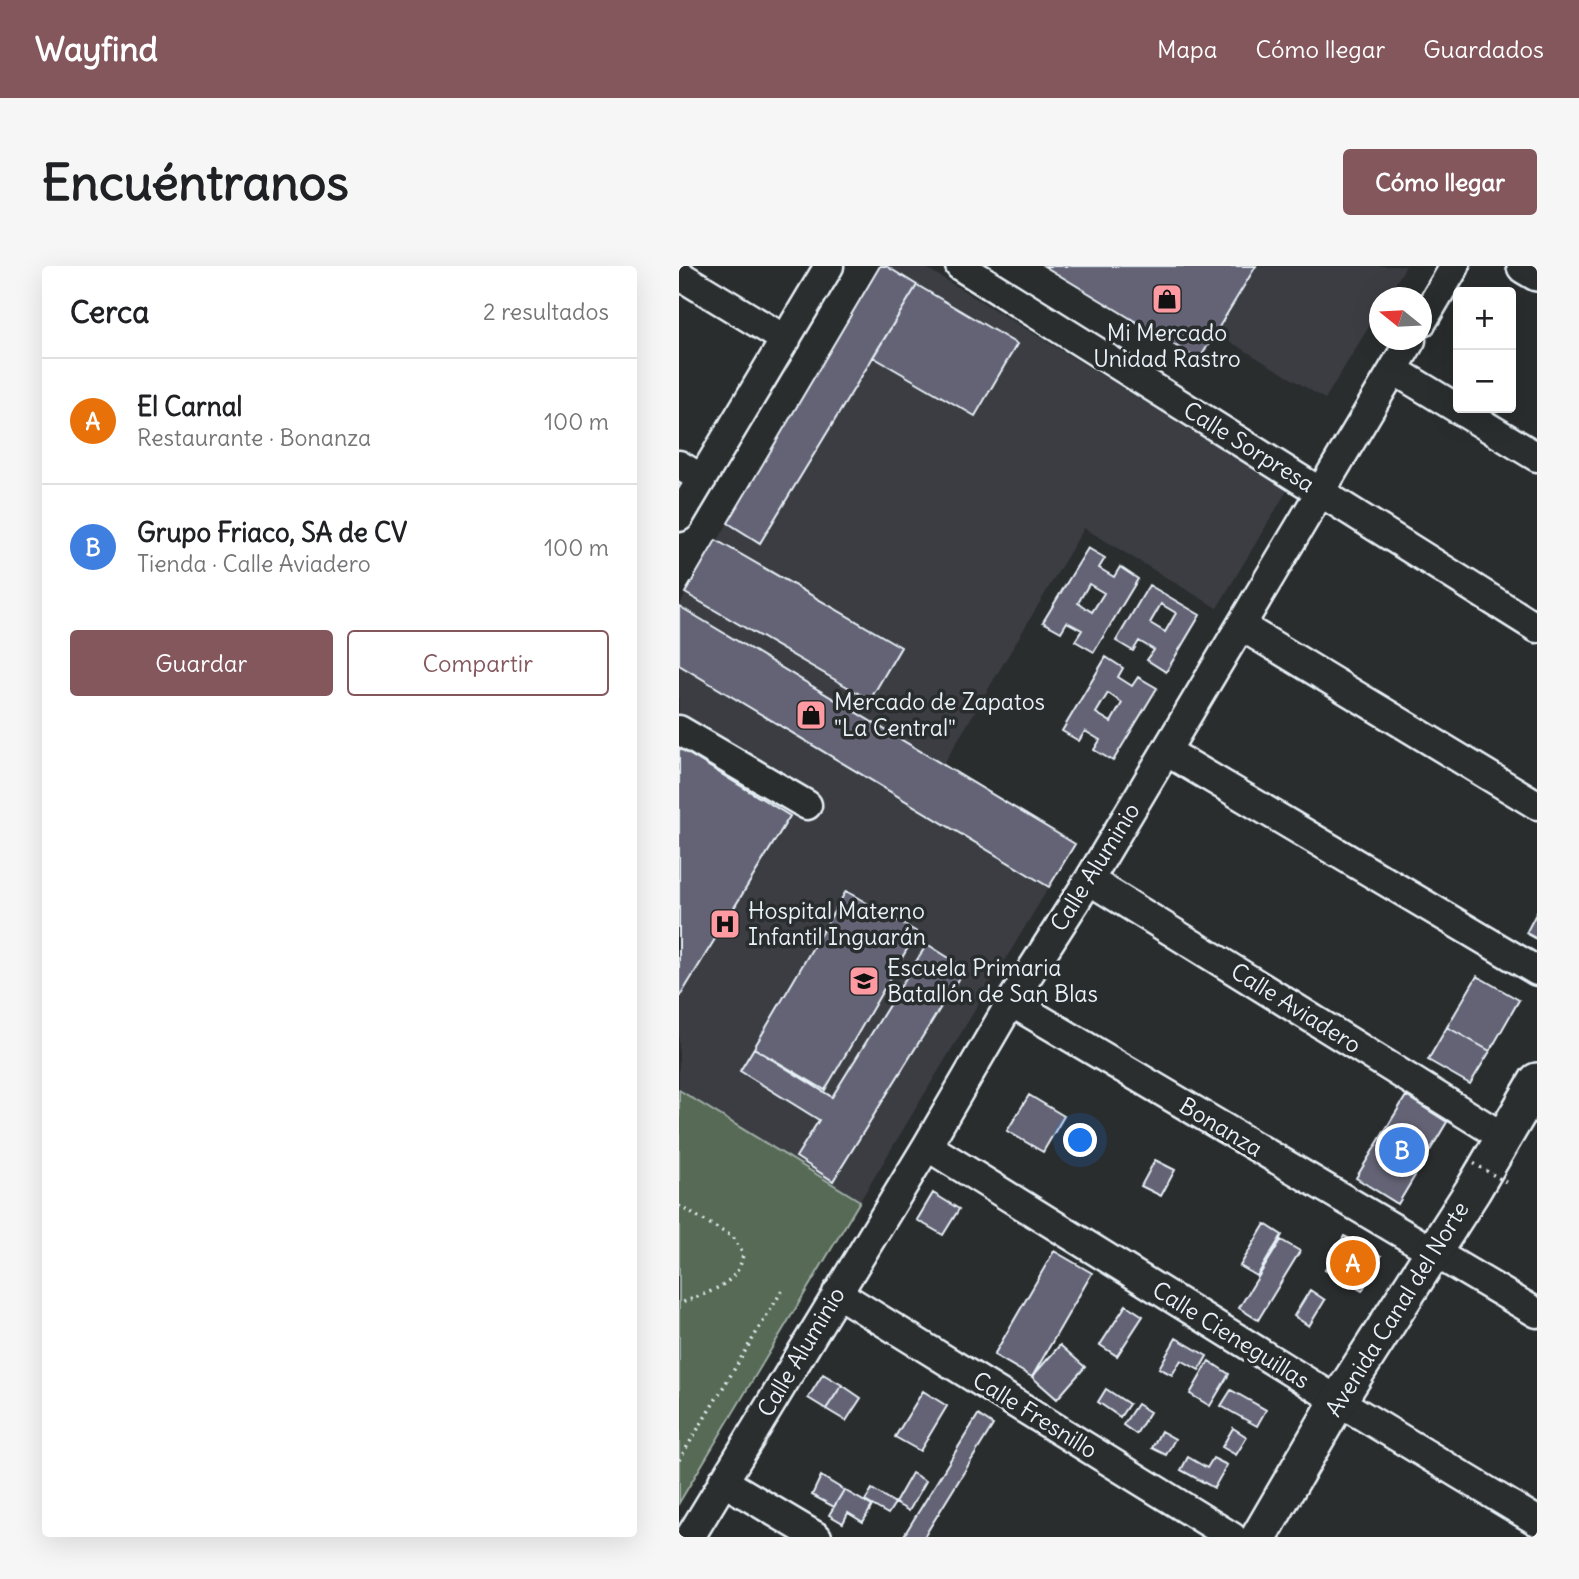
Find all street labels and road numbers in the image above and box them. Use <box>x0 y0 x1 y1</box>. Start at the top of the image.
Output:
street label: Calle Sorpresa <box>1178 395 1320 498</box>
street label: Calle Aluminio <box>1044 797 1146 936</box>
street label: Calle Aviadero <box>1226 956 1367 1059</box>
street label: Bonanza <box>1174 1091 1268 1163</box>
street label: Avenida Canal del Norte <box>1320 1196 1474 1422</box>
street label: Calle Cieneguillas <box>1147 1275 1315 1395</box>
street label: Calle Aluminio <box>750 1282 851 1422</box>
street label: Calle Fresnillo <box>968 1365 1103 1464</box>

